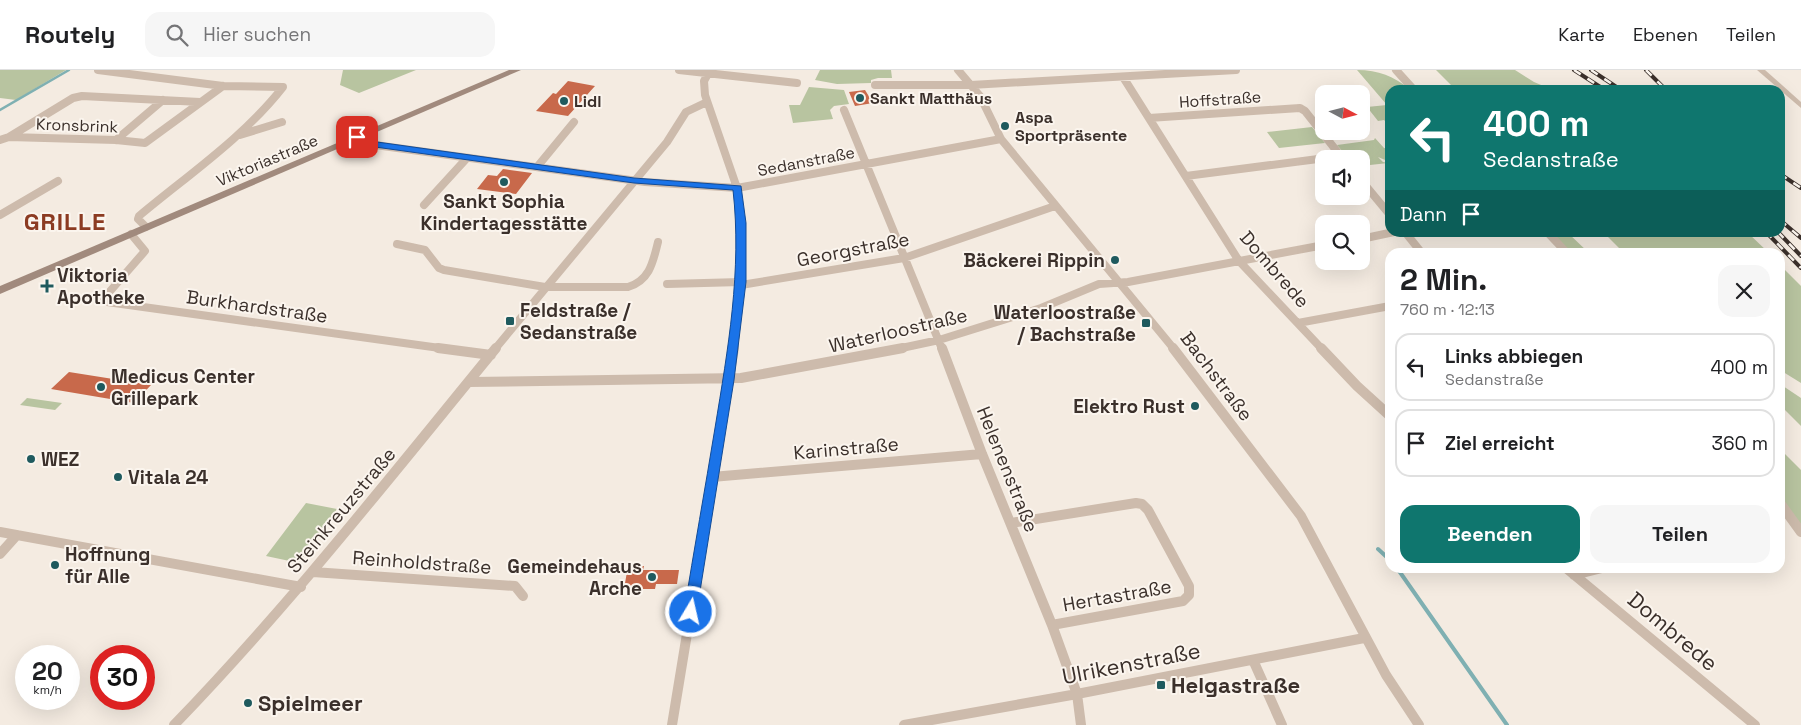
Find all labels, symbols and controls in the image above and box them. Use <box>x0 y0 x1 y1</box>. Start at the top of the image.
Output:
search box <box>145 12 495 57</box>
text: Routely <box>25 19 115 50</box>
icon: search <box>163 21 191 49</box>
text: Hier suchen <box>203 22 311 47</box>
text: Karte <box>1558 23 1605 46</box>
text: Ebenen <box>1633 23 1698 46</box>
text: Teilen <box>1726 23 1776 46</box>
north arrow <box>1315 85 1370 140</box>
map controls <box>1315 85 1370 270</box>
street label: Hoffstraße <box>1178 86 1262 113</box>
place label: Sankt Matthäus <box>870 88 992 109</box>
place label: Lidl <box>574 91 601 112</box>
marker: Sankt Matthäus <box>854 92 866 104</box>
marker: Lidl <box>558 95 570 107</box>
text: 400 m <box>1483 102 1589 146</box>
icon: left <box>1400 105 1465 170</box>
place label: Aspa Sportpräsente <box>1015 107 1127 146</box>
street label: Kronsbrink <box>35 114 119 137</box>
pin <box>336 116 378 158</box>
marker: Aspa Sportpräsente <box>999 120 1011 132</box>
icon: arrive <box>343 123 371 151</box>
street label: Viktoriastraße <box>213 130 321 191</box>
street label: Sedanstraße <box>756 142 857 181</box>
text: Sedanstraße <box>1483 145 1619 173</box>
button: sound <box>1315 150 1370 205</box>
marker: Sankt Sophia Kindertagesstätte <box>498 176 510 188</box>
place label: Sankt Sophia Kindertagesstätte <box>421 189 588 236</box>
icon: arrive <box>1457 200 1485 228</box>
text: Dann <box>1400 202 1447 227</box>
district label: GRILLE <box>24 206 106 237</box>
button: search <box>1315 215 1370 270</box>
street label: Dombrede <box>1234 225 1315 313</box>
street label: Georgstraße <box>795 226 911 273</box>
place label: Bäckerei Rippin <box>963 248 1105 273</box>
marker: Bäckerei Rippin <box>1109 254 1121 266</box>
text: 2 Min. <box>1400 260 1487 299</box>
place label: Viktoria Apotheke <box>57 263 145 310</box>
button: close <box>1718 265 1770 317</box>
marker: Viktoria Apotheke <box>41 280 53 292</box>
street label: Burkhardstraße <box>185 284 329 329</box>
place label: Feldstraße / Sedanstraße <box>520 298 637 345</box>
text: 760 m · 12:13 <box>1400 299 1495 320</box>
place label: Waterloostraße / Bachstraße <box>994 300 1136 347</box>
street label: Waterloostraße <box>827 302 970 359</box>
marker: Feldstraße / Sedanstraße <box>504 315 516 327</box>
marker: Waterloostraße / Bachstraße <box>1140 317 1152 329</box>
street label: Bachstraße <box>1175 327 1258 426</box>
text: Links abbiegen <box>1445 344 1583 369</box>
icon: left <box>1402 353 1430 381</box>
text: 400 m <box>1711 355 1768 380</box>
place label: Medicus Center Grillepark <box>111 364 255 411</box>
text: Sedanstraße <box>1445 369 1544 390</box>
marker: Medicus Center Grillepark <box>95 381 107 393</box>
place label: Elektro Rust <box>1073 394 1185 419</box>
marker: Elektro Rust <box>1189 400 1201 412</box>
street label: Helenenstraße <box>971 403 1044 536</box>
icon: arrive <box>1402 429 1430 457</box>
street label: Karinstraße <box>792 431 900 466</box>
text: Ziel erreicht <box>1445 431 1555 456</box>
text: 360 m <box>1711 431 1768 456</box>
street label: Steinkreuzstraße <box>281 442 401 578</box>
place label: WEZ <box>41 447 80 472</box>
marker: WEZ <box>25 453 37 465</box>
place label: Vitala 24 <box>128 465 208 490</box>
marker: Vitala 24 <box>112 471 124 483</box>
button: Beenden <box>1400 505 1580 563</box>
button: Teilen <box>1590 505 1770 563</box>
place label: Hoffnung für Alle <box>65 542 150 589</box>
street label: Reinholdstraße <box>352 545 492 580</box>
place label: Gemeindehaus Arche <box>507 554 642 601</box>
marker: Hoffnung für Alle <box>49 559 61 571</box>
marker: Gemeindehaus Arche <box>646 571 658 583</box>
street label: Hertastraße <box>1061 574 1173 617</box>
position arrow <box>664 585 716 637</box>
street label: Dombrede <box>1622 585 1724 677</box>
street label: Ulrikenstraße <box>1059 636 1203 690</box>
speed limit sign: 30 <box>90 645 155 710</box>
text: 20 <box>32 655 63 687</box>
place label: Helgastraße <box>1171 671 1300 699</box>
marker: Helgastraße <box>1155 679 1167 691</box>
text: km/h <box>33 682 62 698</box>
place label: Spielmeer <box>258 689 363 717</box>
marker: Spielmeer <box>242 697 254 709</box>

